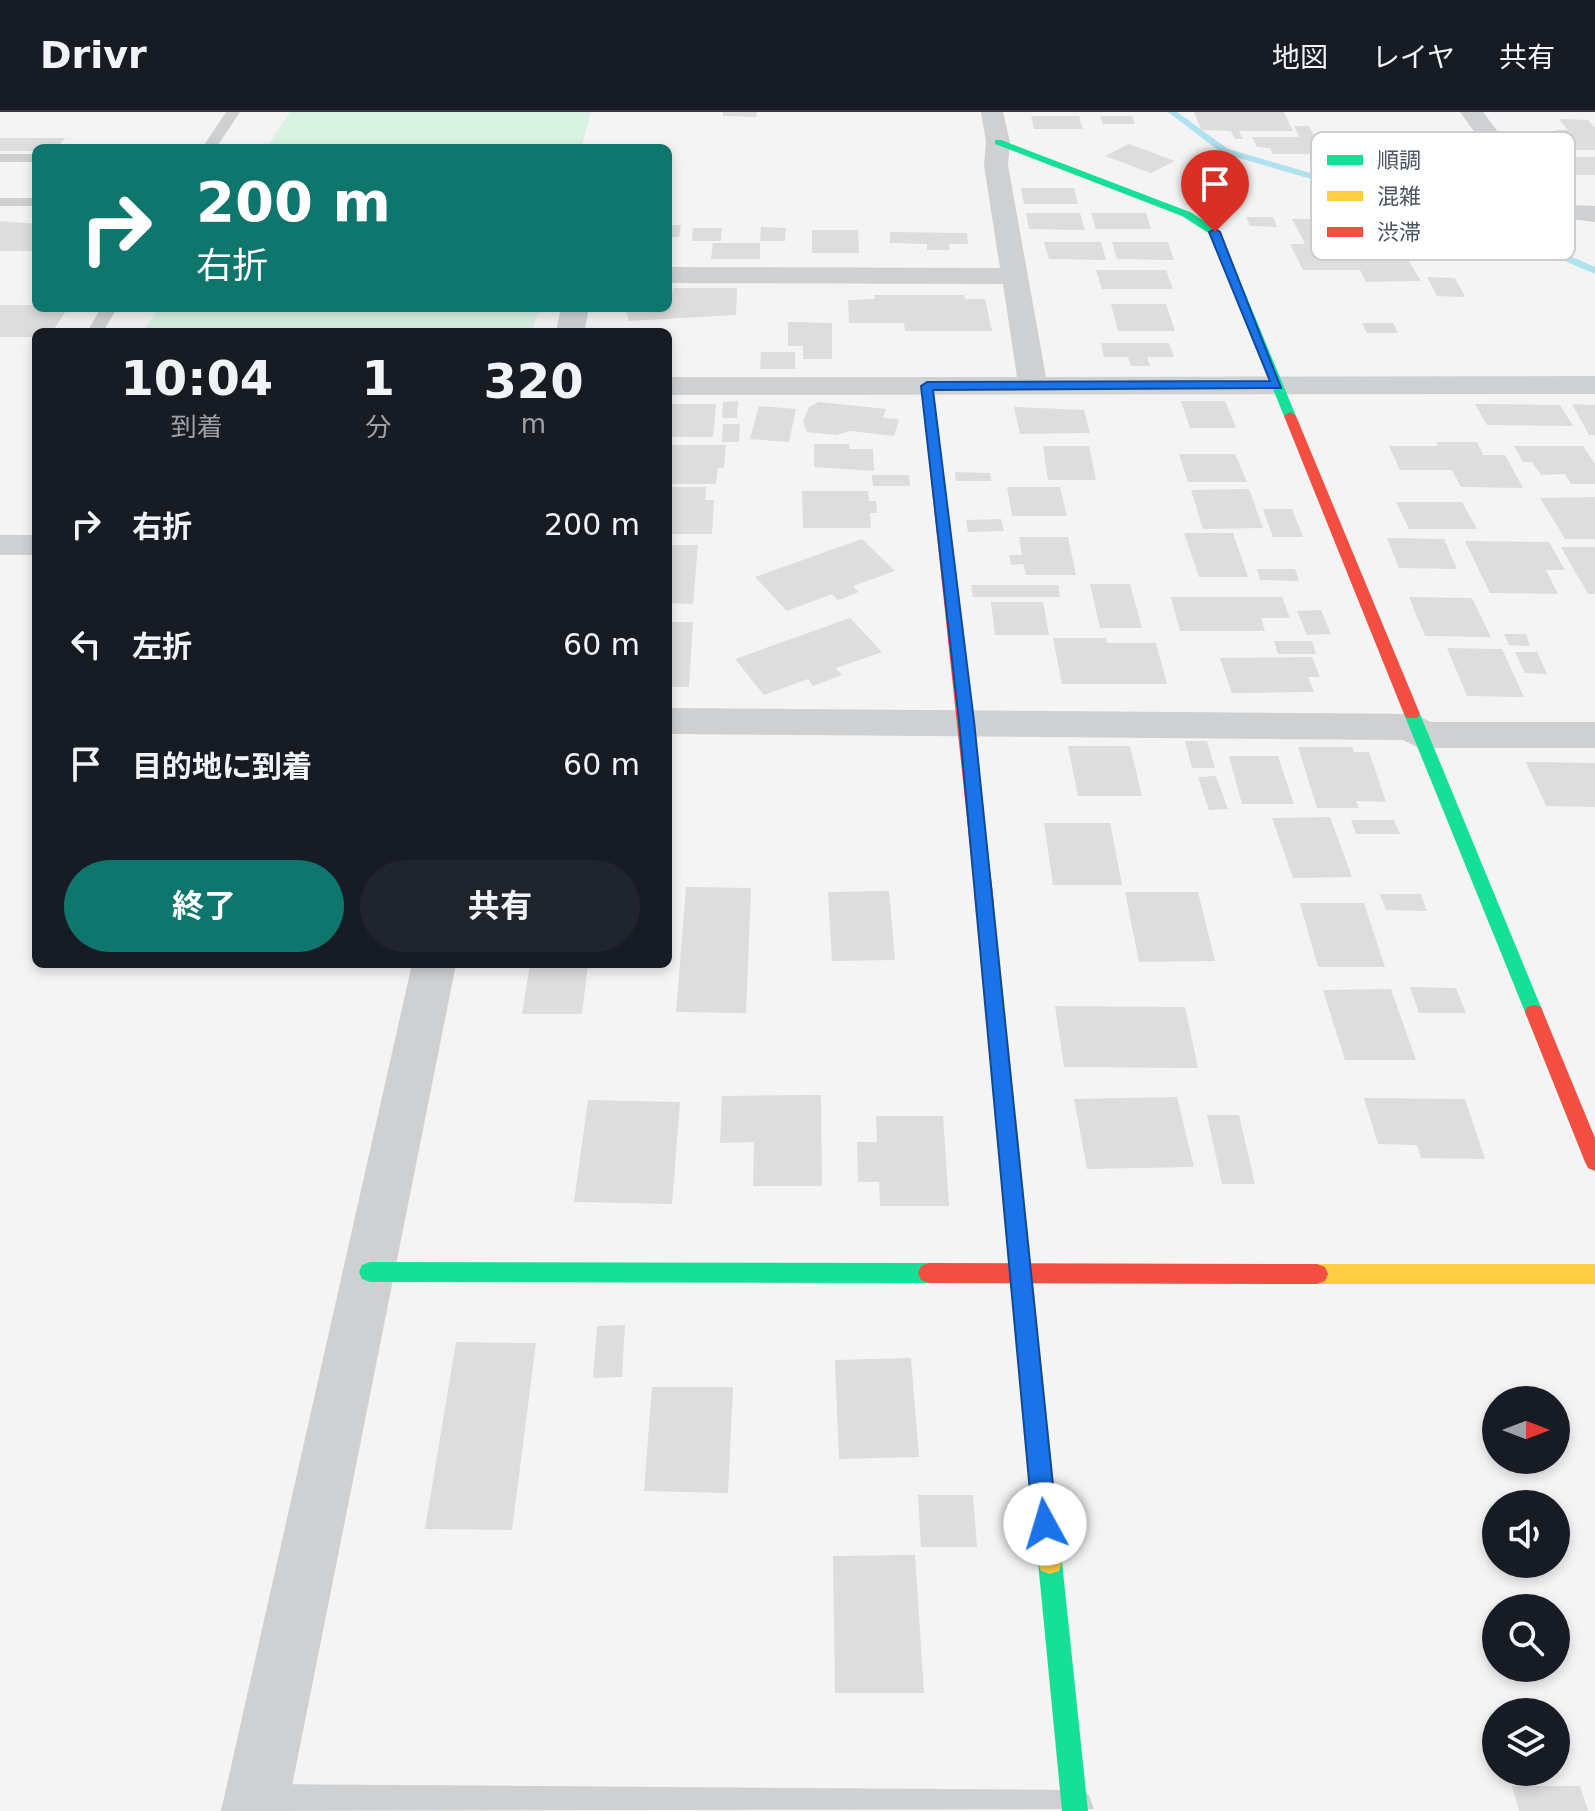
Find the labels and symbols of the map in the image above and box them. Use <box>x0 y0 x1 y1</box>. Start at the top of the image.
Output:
legend <box>1311 132 1575 260</box>
text: 順調 <box>1377 148 1421 173</box>
pin <box>1181 150 1249 232</box>
text: 混雑 <box>1377 184 1421 209</box>
text: 渋滞 <box>1377 220 1421 245</box>
north arrow <box>1482 1386 1570 1474</box>
position arrow <box>1003 1482 1087 1566</box>

